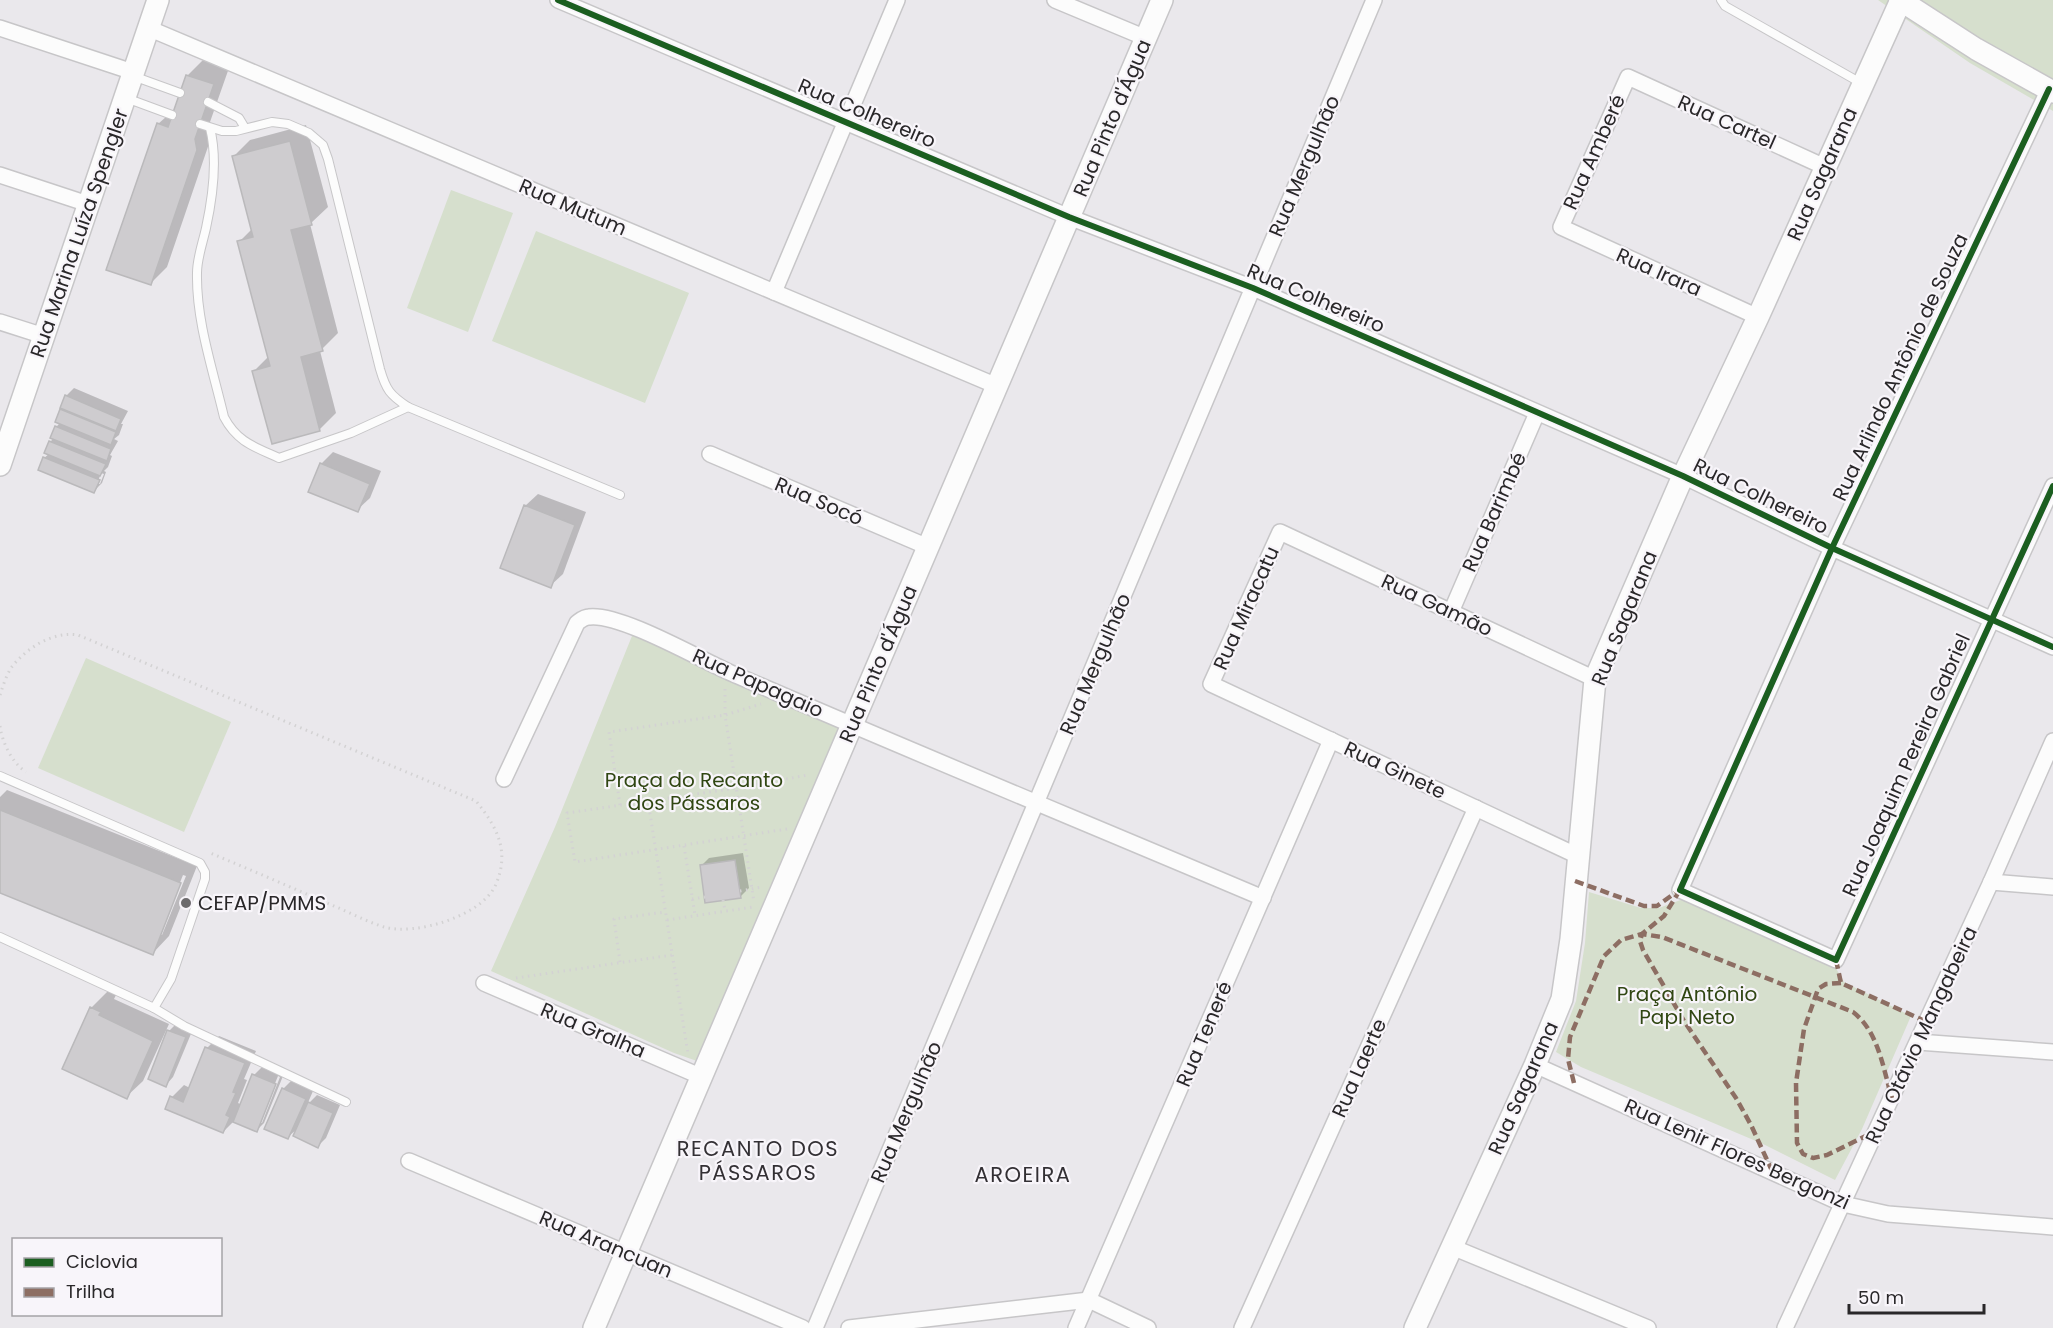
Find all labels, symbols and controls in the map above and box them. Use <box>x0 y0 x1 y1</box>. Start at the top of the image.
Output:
street label: Rua Pinto d'Água <box>1066 35 1158 201</box>
street label: Rua Colhereiro <box>794 71 940 155</box>
street label: Rua Cartel <box>1673 88 1781 156</box>
street label: Rua Amberé <box>1556 90 1632 214</box>
street label: Rua Mergulhão <box>1262 91 1346 241</box>
street label: Rua Sagarana <box>1780 103 1864 245</box>
street label: Rua Marina Luíza Spengler <box>23 105 135 361</box>
street label: Rua Mutum <box>515 172 631 242</box>
street label: Rua Arlindo Antônio de Souza <box>1826 229 1974 505</box>
street label: Rua Irara <box>1612 241 1706 303</box>
street label: Rua Colhereiro <box>1243 256 1389 340</box>
street label: Rua Barimbé <box>1455 448 1533 576</box>
street label: Rua Colhereiro <box>1689 451 1833 541</box>
street label: Rua Socó <box>771 470 867 532</box>
street label: Rua Miracatu <box>1206 542 1286 674</box>
street label: Rua Sagarana <box>1584 546 1664 690</box>
street label: Rua Gamão <box>1377 567 1497 643</box>
street label: Rua Pinto d'Água <box>832 581 924 747</box>
street label: Rua Mergulhão <box>1053 589 1137 739</box>
street label: Rua Joaquim Pereira Gabriel <box>1835 629 1977 901</box>
street label: Rua Papagaio <box>688 642 828 724</box>
street label: Rua Ginete <box>1340 734 1450 806</box>
park label: Praça do Recanto dos Pássaros <box>605 766 783 817</box>
place label: CEFAP/PMMS <box>198 889 326 917</box>
marker: CEFAP/PMMS <box>179 896 193 910</box>
street label: Rua Otávio Mangabeira <box>1858 922 1984 1148</box>
street label: Rua Teneré <box>1169 977 1239 1091</box>
park label: Praça Antônio Papi Neto <box>1617 980 1757 1031</box>
street label: Rua Gralha <box>536 995 650 1065</box>
street label: Rua Laerte <box>1325 1014 1393 1122</box>
street label: Rua Sagarana <box>1481 1017 1565 1159</box>
street label: Rua Mergulhão <box>864 1037 948 1187</box>
street label: Rua Lenir Flores Bergonzi <box>1620 1092 1854 1216</box>
district label: RECANTO DOS PÁSSAROS <box>677 1134 839 1187</box>
district label: AROEIRA <box>975 1160 1071 1189</box>
street label: Rua Arancuan <box>535 1203 677 1285</box>
legend <box>12 1238 222 1316</box>
text: Ciclovia <box>66 1249 138 1274</box>
scale bar <box>1849 1277 1984 1315</box>
text: Trilha <box>66 1279 115 1304</box>
text: 50 m <box>1858 1285 1904 1310</box>

